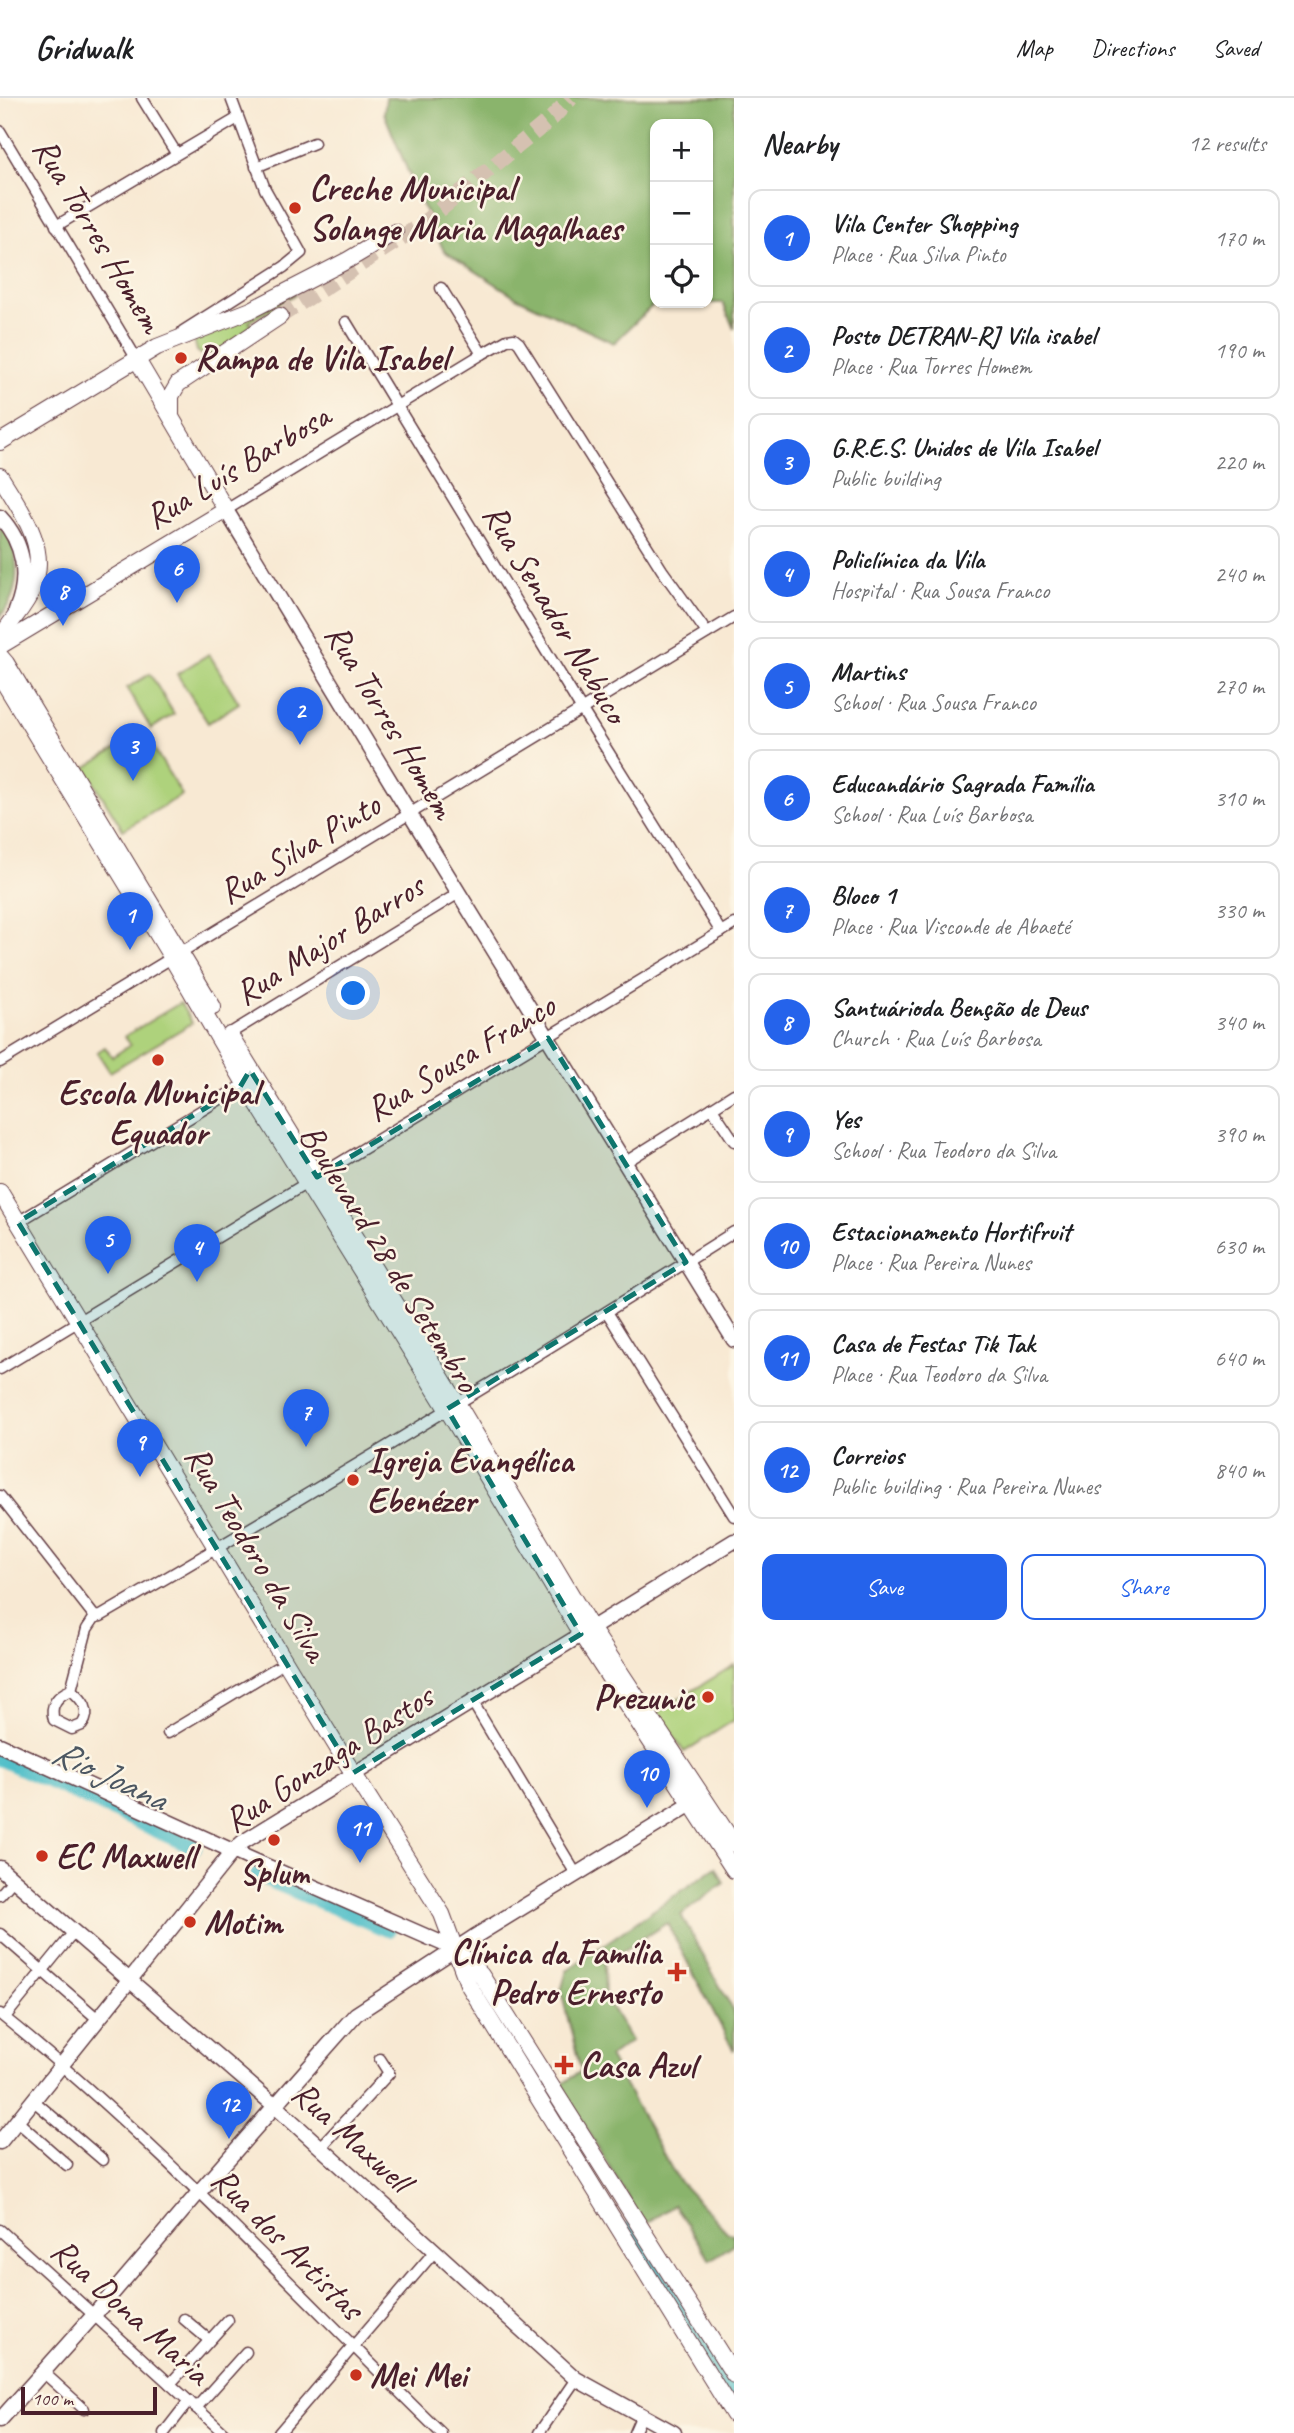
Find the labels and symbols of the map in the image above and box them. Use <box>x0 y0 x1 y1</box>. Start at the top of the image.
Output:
street label: Rua Torres Homem <box>23 129 176 343</box>
place label: Creche Municipal Solange Maria Magalhaes <box>309 166 625 251</box>
marker: Creche Municipal Solange Maria Magalhaes <box>287 200 303 216</box>
place label: Rampa de Vila Isabel <box>195 336 454 381</box>
marker: Rampa de Vila Isabel <box>173 350 189 366</box>
street label: Rua Luís Barbosa <box>137 392 340 539</box>
street label: Rua Senador Nabuco <box>473 496 640 734</box>
pin: 6 <box>154 545 200 603</box>
pin: 8 <box>40 568 86 626</box>
street label: Rua Torres Homem <box>315 615 468 829</box>
pin: 2 <box>277 687 323 745</box>
pin: 3 <box>110 723 156 781</box>
street label: Rua Silva Pinto <box>210 782 390 914</box>
street label: Rua Major Barros <box>226 862 435 1015</box>
pin: 1 <box>107 892 153 950</box>
your location <box>336 976 370 1010</box>
street label: Rua Sousa Franco <box>357 982 565 1132</box>
marker: Escola Municipal Equador <box>150 1052 166 1068</box>
place label: Escola Municipal Equador <box>58 1070 265 1155</box>
street label: Boulevard 28 de Setembro <box>289 1116 491 1402</box>
pin: 5 <box>85 1216 131 1274</box>
pin: 4 <box>174 1224 220 1282</box>
pin: 7 <box>283 1389 329 1447</box>
pin: 9 <box>117 1419 163 1477</box>
street label: Rua Teodoro da Silva <box>175 1437 340 1672</box>
place label: Igreja Evangélica Ebenézer <box>367 1438 576 1523</box>
marker: Igreja Evangélica Ebenézer <box>345 1472 361 1488</box>
street label: Rua Gonzaga Bastos <box>215 1672 444 1843</box>
place label: Prezunic <box>594 1675 696 1720</box>
marker: Prezunic <box>700 1689 716 1705</box>
water label: Rio Joana <box>45 1728 177 1823</box>
pin: 10 <box>624 1750 670 1808</box>
pin: 11 <box>337 1805 383 1863</box>
marker: Splum <box>266 1832 282 1848</box>
place label: EC Maxwell <box>56 1834 202 1879</box>
marker: EC Maxwell <box>34 1848 50 1864</box>
place label: Splum <box>239 1850 311 1895</box>
place label: Motim <box>204 1900 285 1945</box>
marker: Motim <box>182 1914 198 1930</box>
place label: Clínica da Família Pedro Ernesto <box>451 1930 664 2015</box>
marker: Clínica da Família Pedro Ernesto <box>667 1962 687 1982</box>
place label: Casa Azul <box>580 2043 702 2088</box>
marker: Casa Azul <box>554 2055 574 2075</box>
street label: Rua Maxwell <box>282 2071 426 2206</box>
pin: 12 <box>206 2081 252 2139</box>
street label: Rua dos Artistas <box>202 2158 376 2331</box>
street label: Rua Dona Maria <box>42 2228 222 2396</box>
place label: Mei Mei <box>370 2353 471 2398</box>
marker: Mei Mei <box>348 2367 364 2383</box>
scale bar <box>21 2384 158 2416</box>

